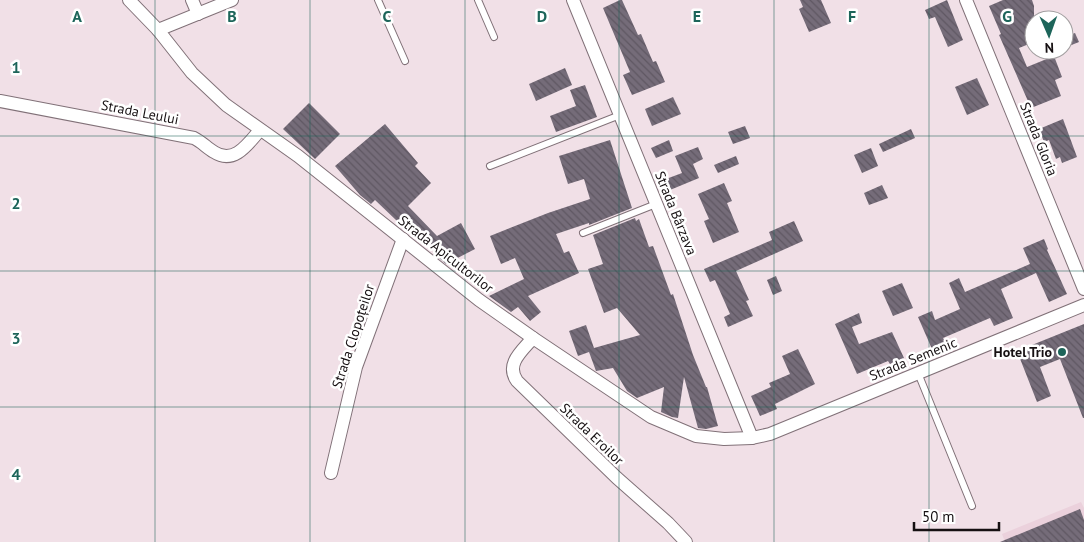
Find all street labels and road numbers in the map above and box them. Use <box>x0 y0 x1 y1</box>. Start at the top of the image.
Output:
street label: Strada Leului <box>100 96 180 128</box>
street label: Strada Gloria <box>1016 100 1062 178</box>
street label: Strada Bârzava <box>651 168 701 258</box>
street label: Strada Apicultorilor <box>395 211 497 297</box>
street label: Strada Clopoțeilor <box>328 281 378 390</box>
street label: Strada Semenic <box>867 333 959 385</box>
street label: Strada Eroilor <box>556 399 628 469</box>

